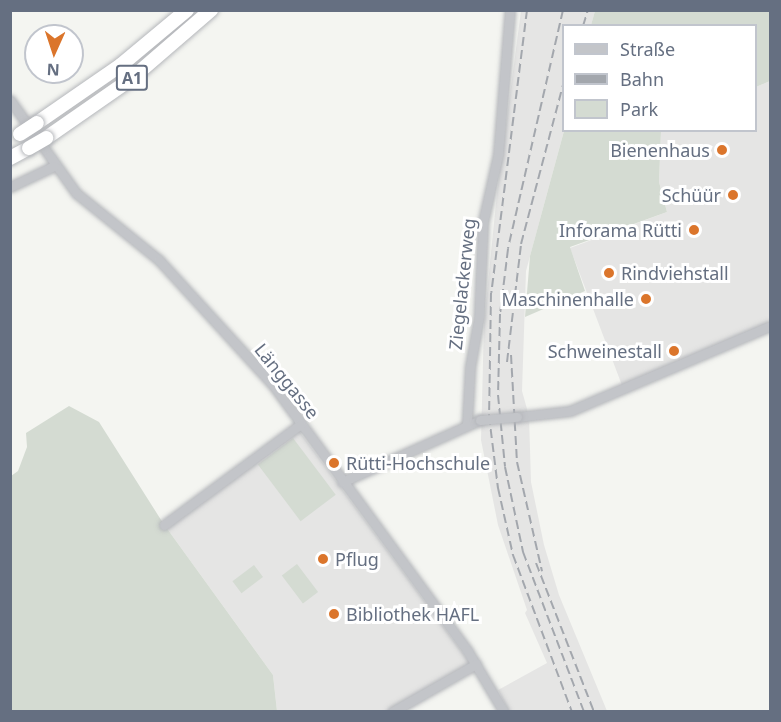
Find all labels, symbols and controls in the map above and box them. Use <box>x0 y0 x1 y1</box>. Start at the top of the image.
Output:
north arrow <box>24 24 84 84</box>
legend <box>562 24 757 132</box>
text: Straße <box>620 37 675 61</box>
text: N <box>46 59 60 81</box>
road number: A1 <box>116 65 148 91</box>
text: Bahn <box>620 67 664 91</box>
text: Park <box>620 97 658 121</box>
place label: Bienenhaus <box>610 139 710 161</box>
marker: Bienenhaus <box>715 143 729 157</box>
place label: Schüür <box>662 184 721 206</box>
marker: Schüür <box>726 188 740 202</box>
street label: Ziegelackerweg <box>444 217 480 351</box>
place label: Inforama Rütti <box>559 219 682 241</box>
marker: Inforama Rütti <box>687 223 701 237</box>
place label: Rindviehstall <box>621 262 729 284</box>
marker: Rindviehstall <box>602 266 616 280</box>
place label: Maschinenhalle <box>501 288 634 310</box>
marker: Maschinenhalle <box>639 292 653 306</box>
street label: Länggasse <box>250 339 324 423</box>
place label: Schweinestall <box>548 340 662 362</box>
marker: Schweinestall <box>667 344 681 358</box>
place label: Rütti-Hochschule <box>346 452 490 474</box>
marker: Rütti-Hochschule <box>327 456 341 470</box>
place label: Pflug <box>335 548 379 570</box>
marker: Pflug <box>316 552 330 566</box>
place label: Bibliothek HAFL <box>346 603 479 625</box>
marker: Bibliothek HAFL <box>327 607 341 621</box>

